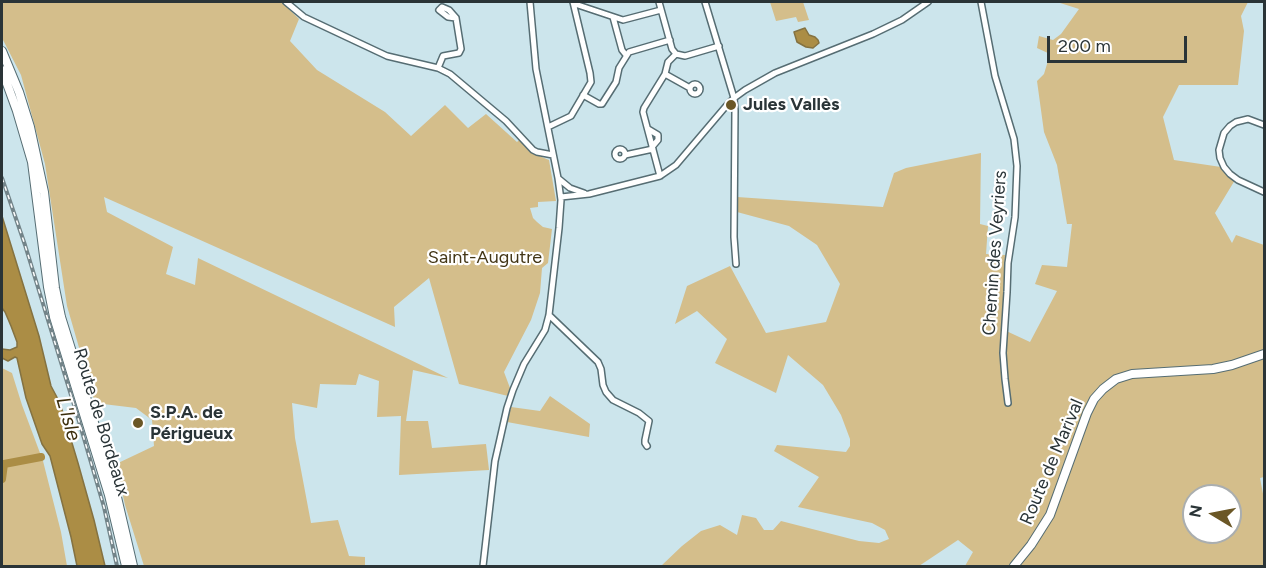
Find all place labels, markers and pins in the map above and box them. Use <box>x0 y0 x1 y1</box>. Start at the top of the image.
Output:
place label: Jules Vallès <box>743 94 839 116</box>
marker: Jules Vallès <box>724 98 738 112</box>
place label: S.P.A. de Périgueux <box>150 402 233 444</box>
marker: S.P.A. de Périgueux <box>131 416 145 430</box>

